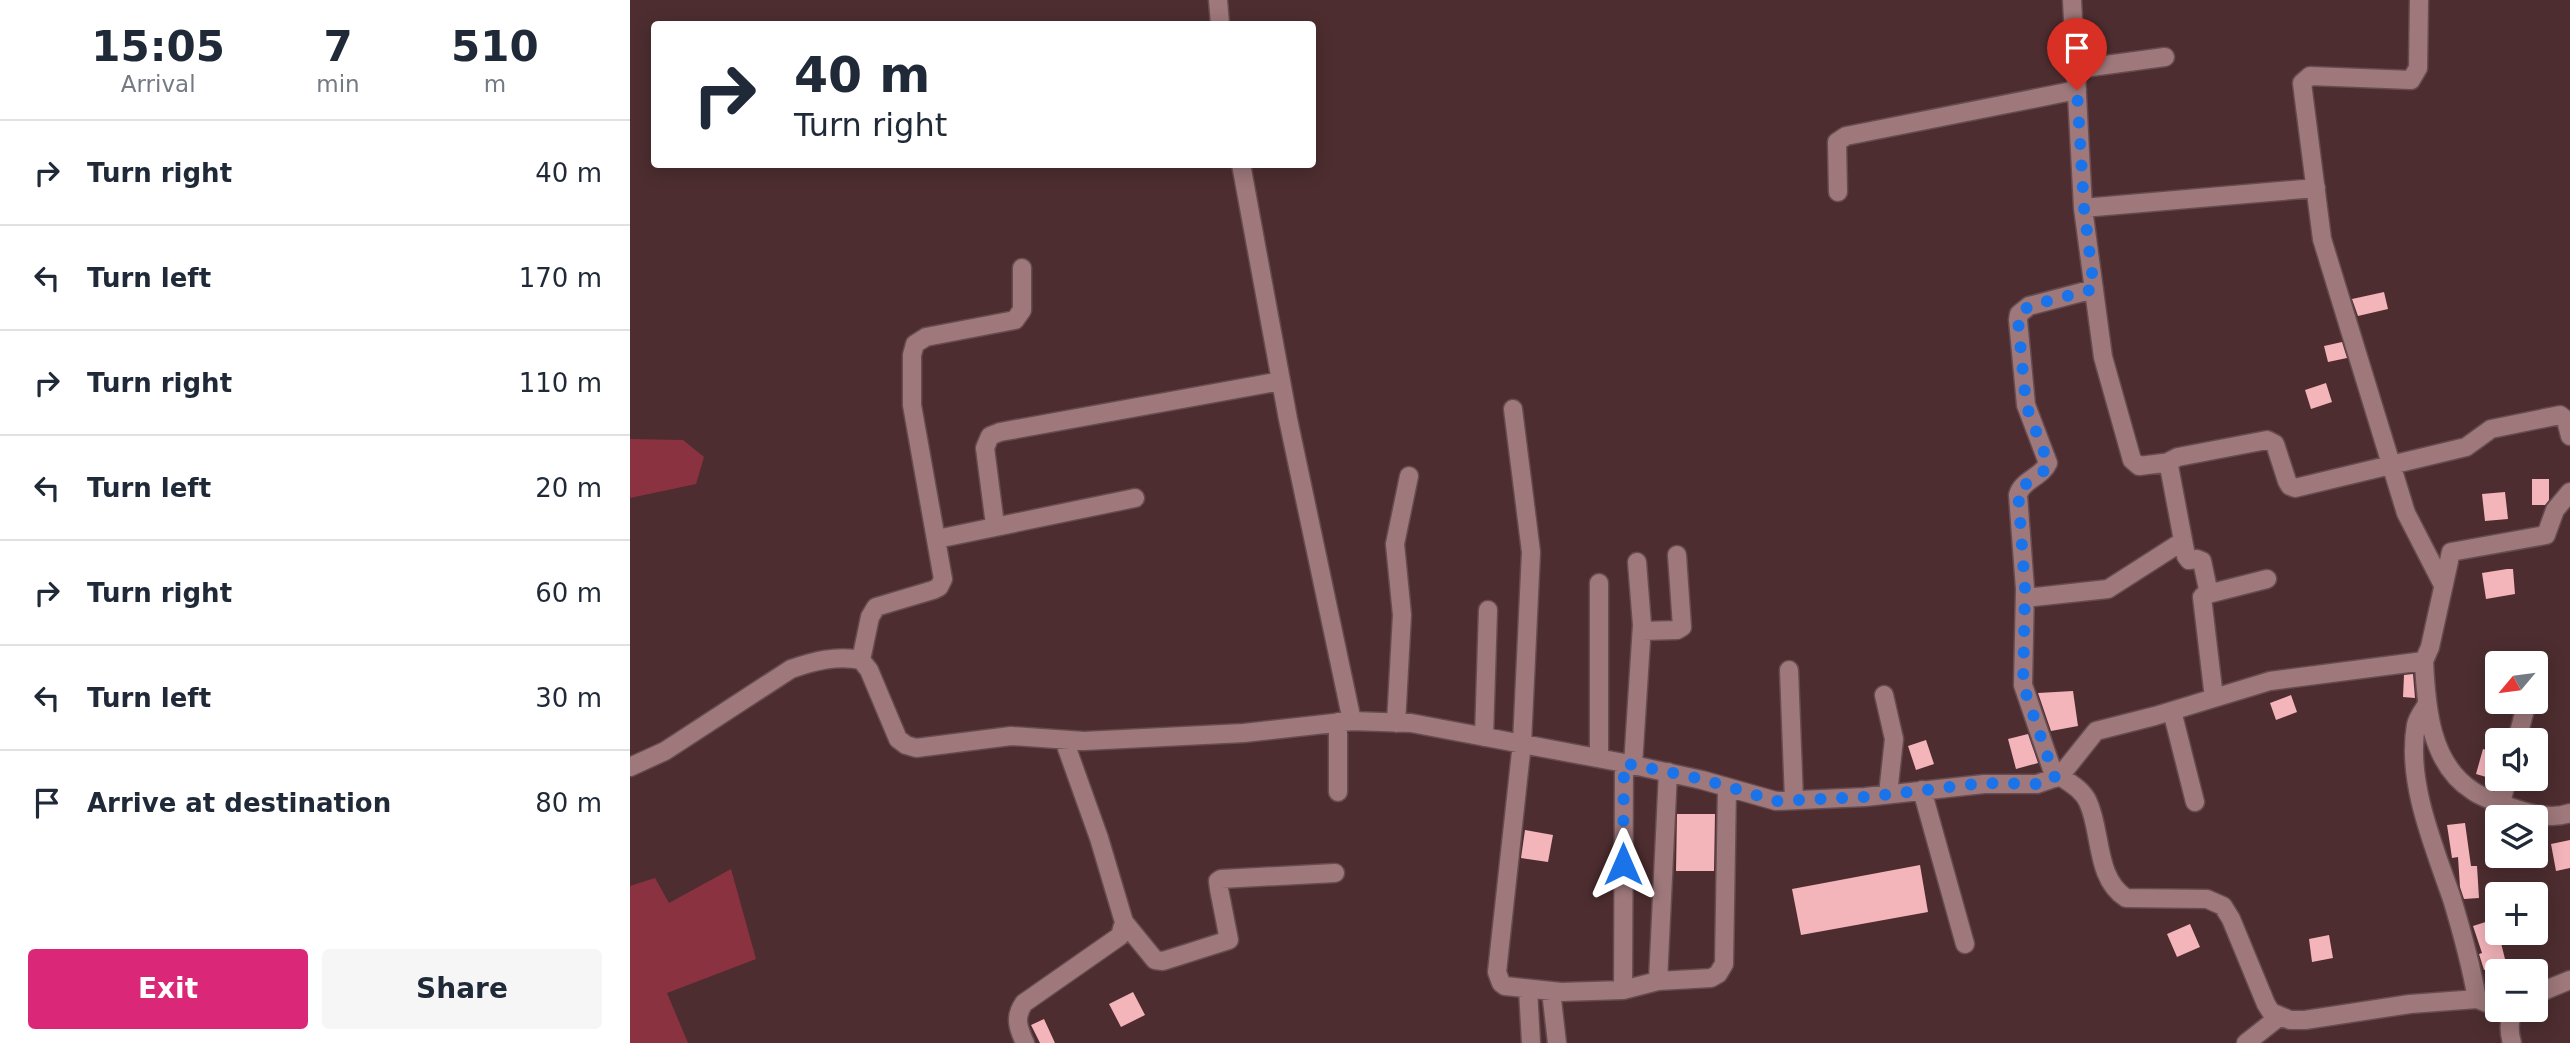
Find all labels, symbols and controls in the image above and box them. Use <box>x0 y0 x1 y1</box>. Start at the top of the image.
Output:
pin <box>2047 18 2107 90</box>
text: 15:05 <box>91 22 225 71</box>
text: 7 <box>323 22 353 71</box>
text: 510 <box>451 22 539 71</box>
icon: arrive <box>2058 29 2096 67</box>
text: 40 m <box>794 47 930 104</box>
icon: right <box>679 49 770 140</box>
text: Arrival <box>121 71 196 97</box>
text: min <box>316 71 360 97</box>
text: m <box>484 71 506 97</box>
text: Turn right <box>794 106 947 144</box>
icon: right <box>28 154 66 192</box>
text: Turn right <box>87 158 232 188</box>
text: 40 m <box>535 158 602 188</box>
icon: left <box>28 259 66 297</box>
text: Turn left <box>87 263 211 293</box>
text: 170 m <box>519 263 602 293</box>
icon: right <box>28 364 66 402</box>
text: Turn right <box>87 368 232 398</box>
text: 110 m <box>519 368 602 398</box>
icon: left <box>28 469 66 507</box>
text: Turn left <box>87 473 211 503</box>
text: 20 m <box>535 473 602 503</box>
icon: right <box>28 574 66 612</box>
text: Turn right <box>87 578 232 608</box>
text: 60 m <box>535 578 602 608</box>
north arrow <box>2485 651 2548 714</box>
map controls <box>2485 651 2548 1022</box>
icon: left <box>28 679 66 717</box>
text: Turn left <box>87 683 211 713</box>
text: 30 m <box>535 683 602 713</box>
button: sound <box>2485 728 2548 791</box>
icon: arrive <box>28 784 66 822</box>
text: Arrive at destination <box>87 788 391 818</box>
text: 80 m <box>535 788 602 818</box>
button: layers <box>2485 805 2548 868</box>
position arrow <box>1586 827 1660 901</box>
button: + <box>2485 882 2548 945</box>
button: Exit <box>28 949 308 1029</box>
button: Share <box>322 949 602 1029</box>
button: − <box>2485 959 2548 1022</box>

